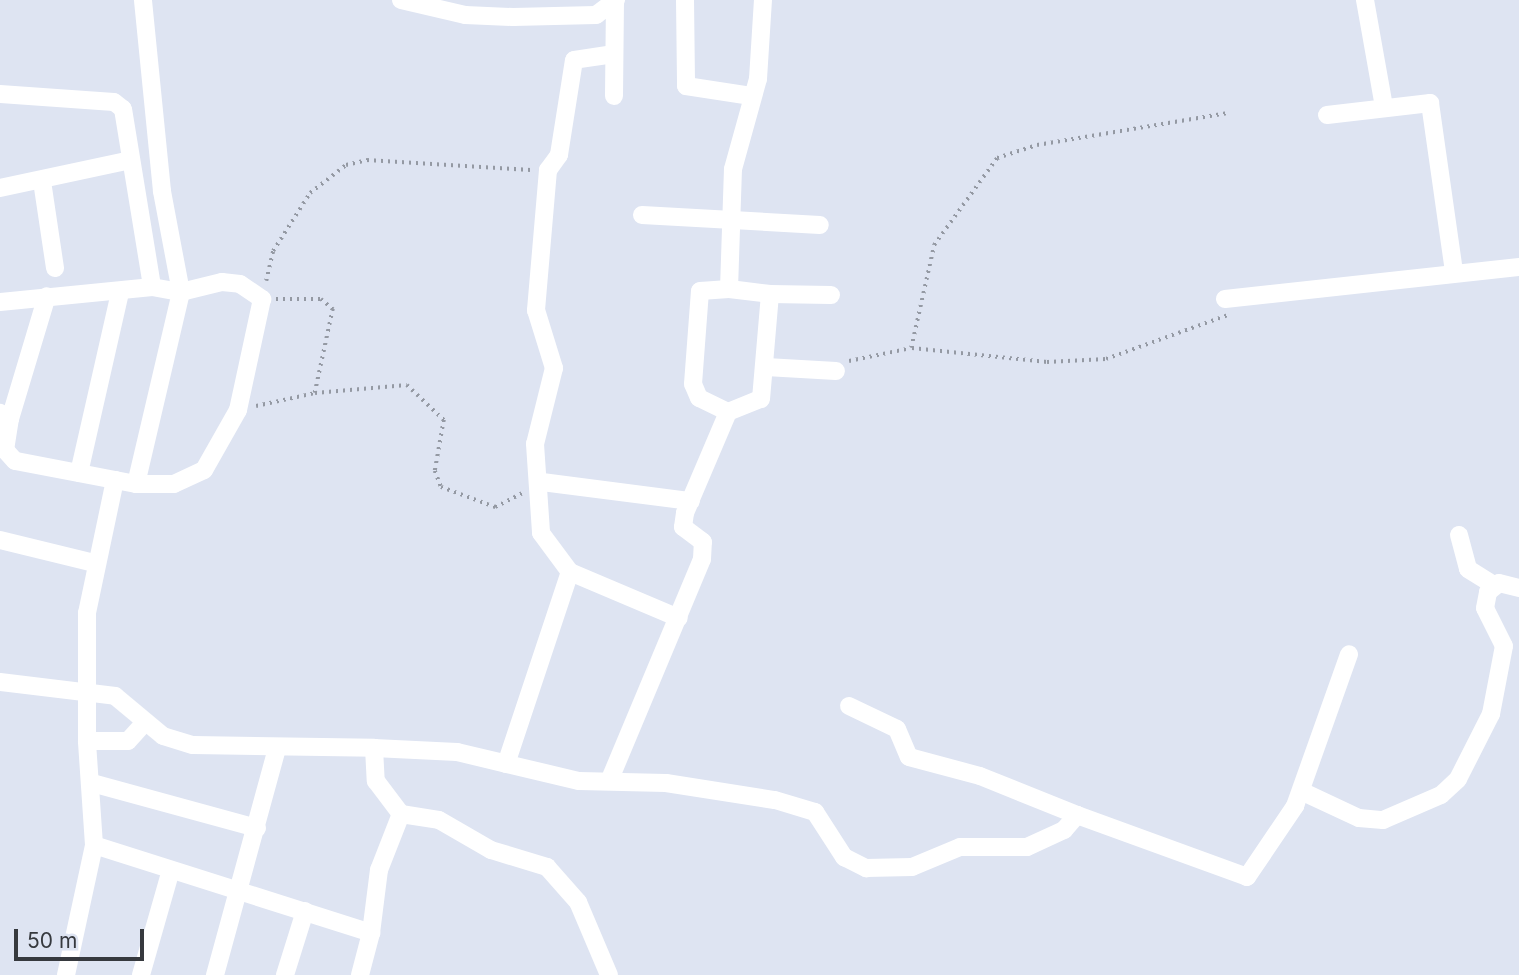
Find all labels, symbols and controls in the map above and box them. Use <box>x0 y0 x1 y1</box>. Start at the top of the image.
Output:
scale bar <box>18 916 147 960</box>
text: 50 m <box>27 928 77 953</box>

